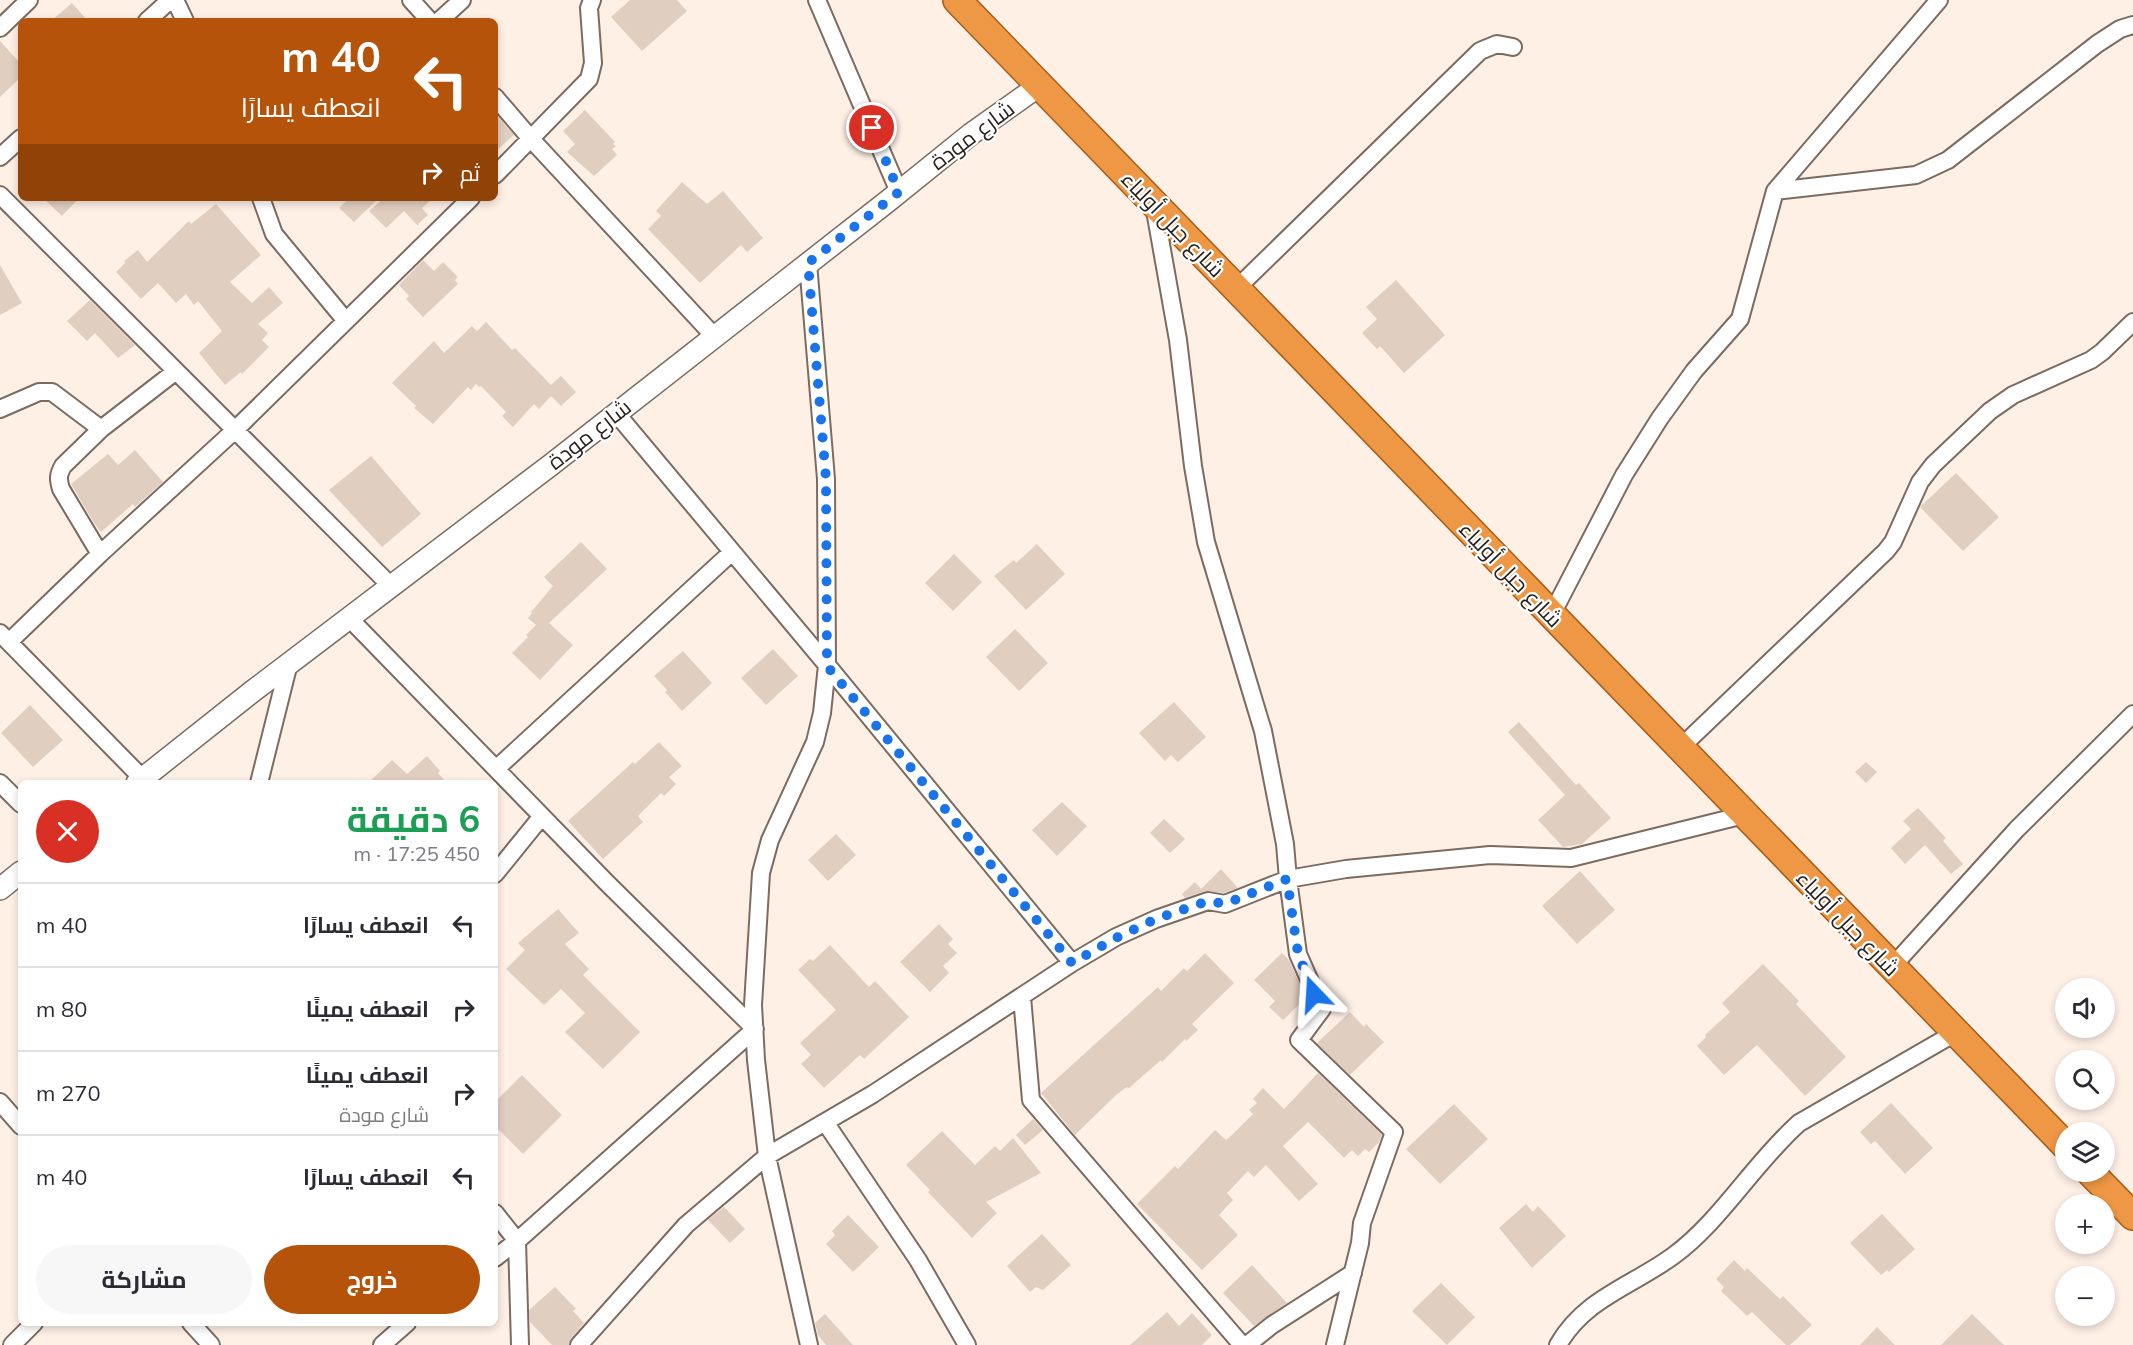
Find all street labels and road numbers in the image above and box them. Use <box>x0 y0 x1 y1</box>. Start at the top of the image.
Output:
street label: شارع مودة <box>924 94 1020 177</box>
street label: شارع جبل أولياء <box>1115 165 1231 284</box>
street label: شارع مودة <box>542 393 637 476</box>
street label: شارع جبل أولياء <box>1453 515 1569 634</box>
street label: شارع جبل أولياء <box>1790 864 1906 983</box>

